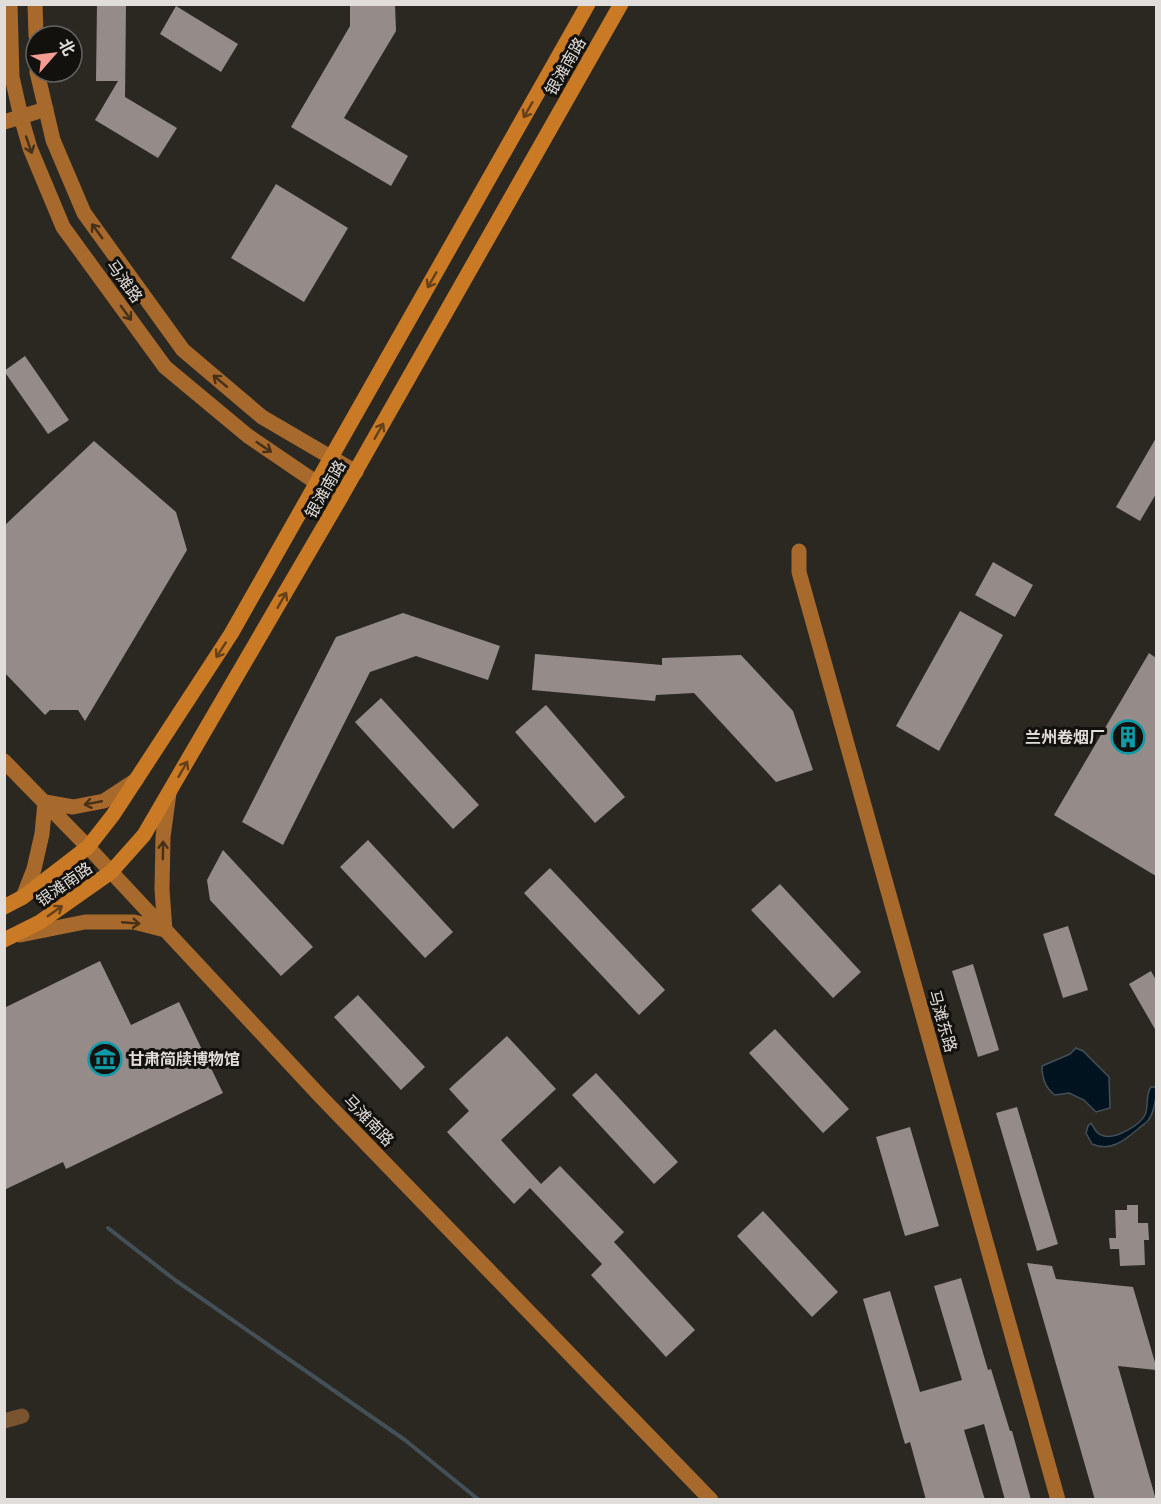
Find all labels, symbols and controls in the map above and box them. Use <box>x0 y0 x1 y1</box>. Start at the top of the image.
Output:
north arrow <box>24 24 84 84</box>
street label: 银滩南路 <box>540 33 591 100</box>
text: 北 <box>53 35 80 60</box>
one-way arrow <box>522 101 534 118</box>
one-way arrow <box>25 135 36 154</box>
one-way arrow <box>91 224 103 240</box>
street label: 马滩路 <box>101 256 147 307</box>
one-way arrow <box>426 271 438 288</box>
one-way arrow <box>119 304 132 320</box>
one-way arrow <box>212 375 228 388</box>
one-way arrow <box>373 423 385 440</box>
one-way arrow <box>256 441 273 454</box>
street label: 银滩南路 <box>300 456 351 523</box>
one-way arrow <box>277 592 288 610</box>
one-way arrow <box>214 641 227 658</box>
building icon: 兰州卷烟厂 <box>1110 719 1146 755</box>
place label: 兰州卷烟厂 <box>1025 727 1105 749</box>
one-way arrow <box>177 761 189 778</box>
one-way arrow <box>84 798 103 809</box>
one-way arrow <box>157 841 169 861</box>
street label: 银滩南路 <box>32 857 97 912</box>
one-way arrow <box>47 905 63 917</box>
one-way arrow <box>121 918 141 929</box>
street label: 马滩东路 <box>923 987 961 1055</box>
museum icon: 甘肃简牍博物馆 <box>87 1041 123 1077</box>
place label: 甘肃简牍博物馆 <box>128 1049 240 1071</box>
street label: 马滩南路 <box>338 1090 398 1151</box>

